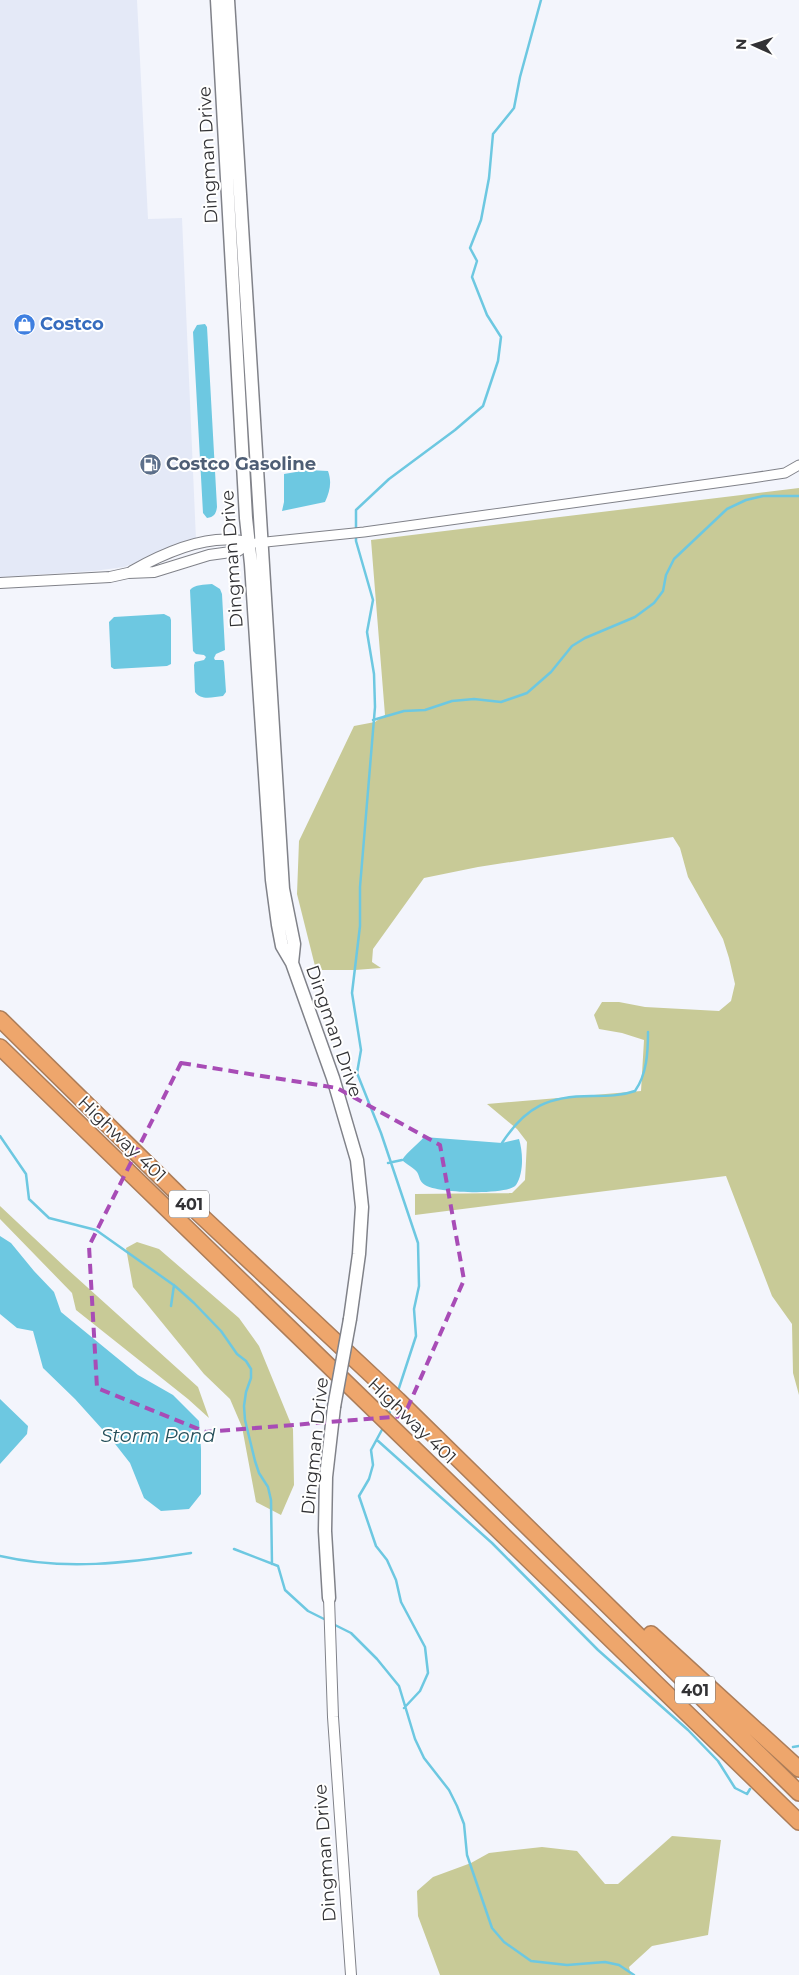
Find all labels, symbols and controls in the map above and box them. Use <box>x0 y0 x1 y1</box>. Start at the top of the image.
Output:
north arrow <box>729 20 779 70</box>
text: N <box>732 38 750 50</box>
street label: Dingman Drive <box>193 85 223 224</box>
shop icon: Costco <box>12 312 36 336</box>
place label: Costco <box>40 313 104 335</box>
fuel station icon: Costco Gasoline <box>138 452 162 476</box>
place label: Costco Gasoline <box>166 453 316 475</box>
street label: Dingman Drive <box>216 489 248 629</box>
street label: Dingman Drive <box>301 962 367 1100</box>
street label: Highway 401 <box>73 1091 171 1187</box>
road number: 401 <box>169 1190 209 1218</box>
street label: Highway 401 <box>363 1373 461 1469</box>
street label: Dingman Drive <box>297 1376 333 1516</box>
water label: Storm Pond <box>101 1424 215 1447</box>
road number: 401 <box>675 1676 715 1704</box>
street label: Dingman Drive <box>309 1783 341 1923</box>

